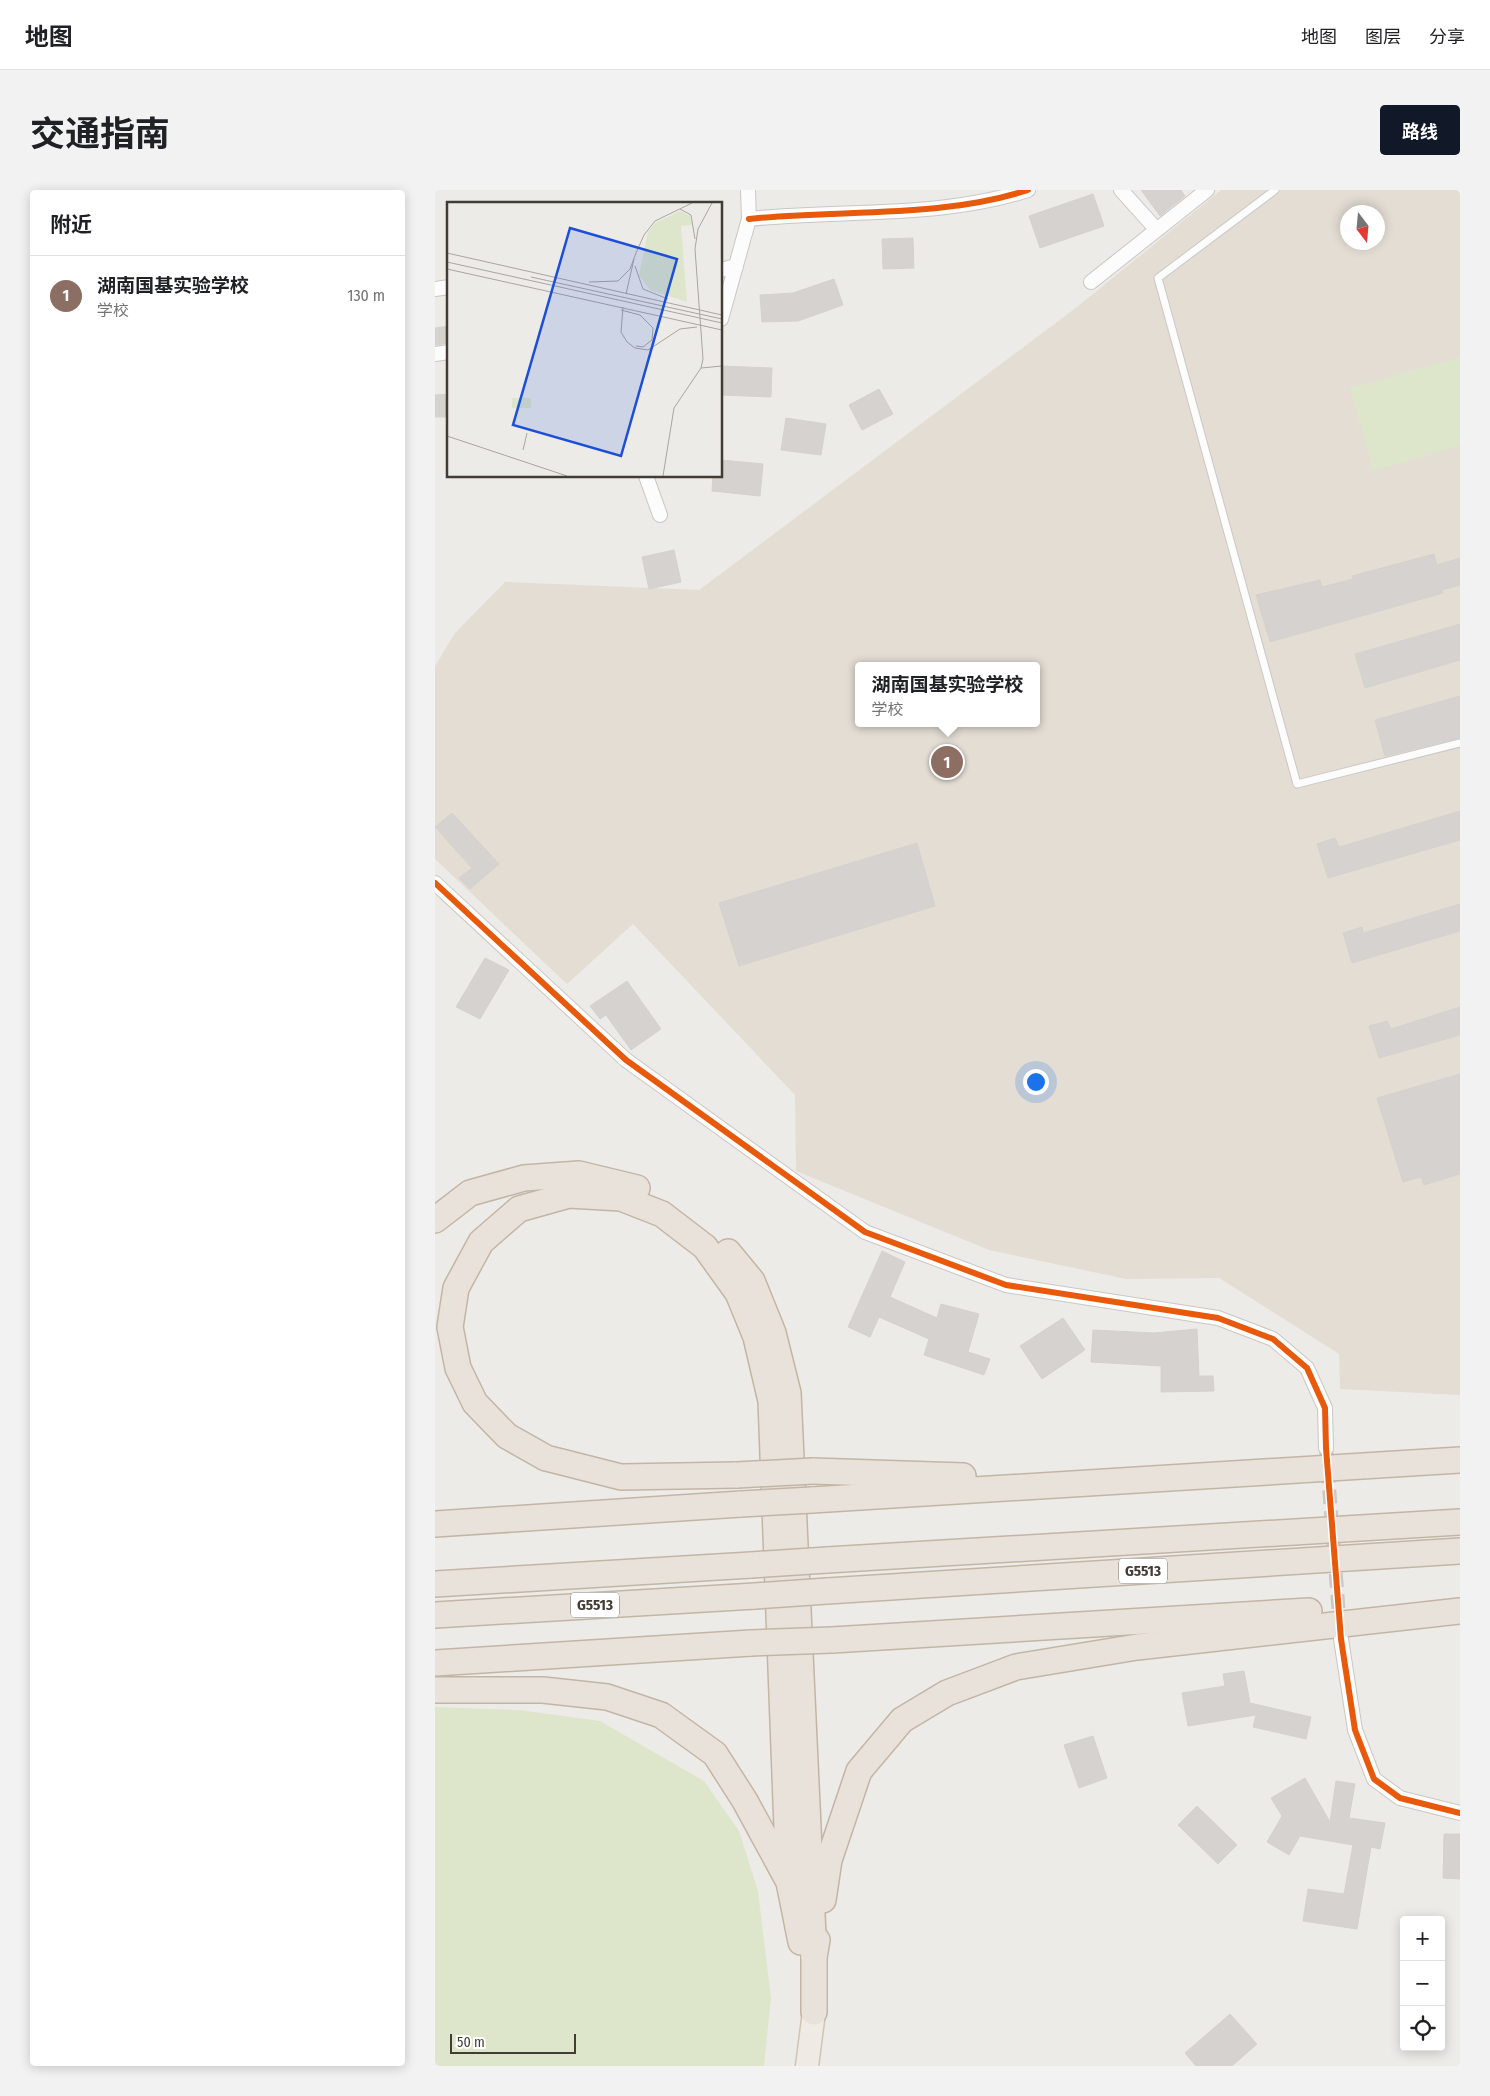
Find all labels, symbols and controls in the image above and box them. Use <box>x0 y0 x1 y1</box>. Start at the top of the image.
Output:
text: 地图 <box>25 23 73 51</box>
text: 地图 <box>1301 26 1337 48</box>
text: 图层 <box>1365 26 1401 48</box>
text: 分享 <box>1429 26 1465 48</box>
button: 路线 <box>1380 105 1460 155</box>
text: 交通指南 <box>30 113 170 155</box>
inset map <box>447 202 723 478</box>
north arrow <box>1340 205 1385 250</box>
text: 附近 <box>50 212 92 238</box>
text: 湖南国基实验学校 <box>97 274 249 297</box>
text: 1 <box>63 286 69 305</box>
text: 130 m <box>347 286 385 305</box>
text: 学校 <box>97 301 129 320</box>
popup <box>855 662 1040 727</box>
text: 湖南国基实验学校 <box>871 673 1024 696</box>
text: 学校 <box>871 700 904 719</box>
pin: 1 <box>931 743 963 781</box>
your location <box>1023 1069 1049 1095</box>
road number: G5513 <box>1119 1558 1167 1584</box>
road number: G5513 <box>571 1592 619 1618</box>
map controls <box>1400 1916 1445 2051</box>
button: + <box>1400 1916 1445 1961</box>
button: − <box>1400 1961 1445 2006</box>
button: locate <box>1400 2006 1445 2051</box>
scale bar <box>450 2031 576 2054</box>
text: 50 m <box>457 2034 485 2051</box>

